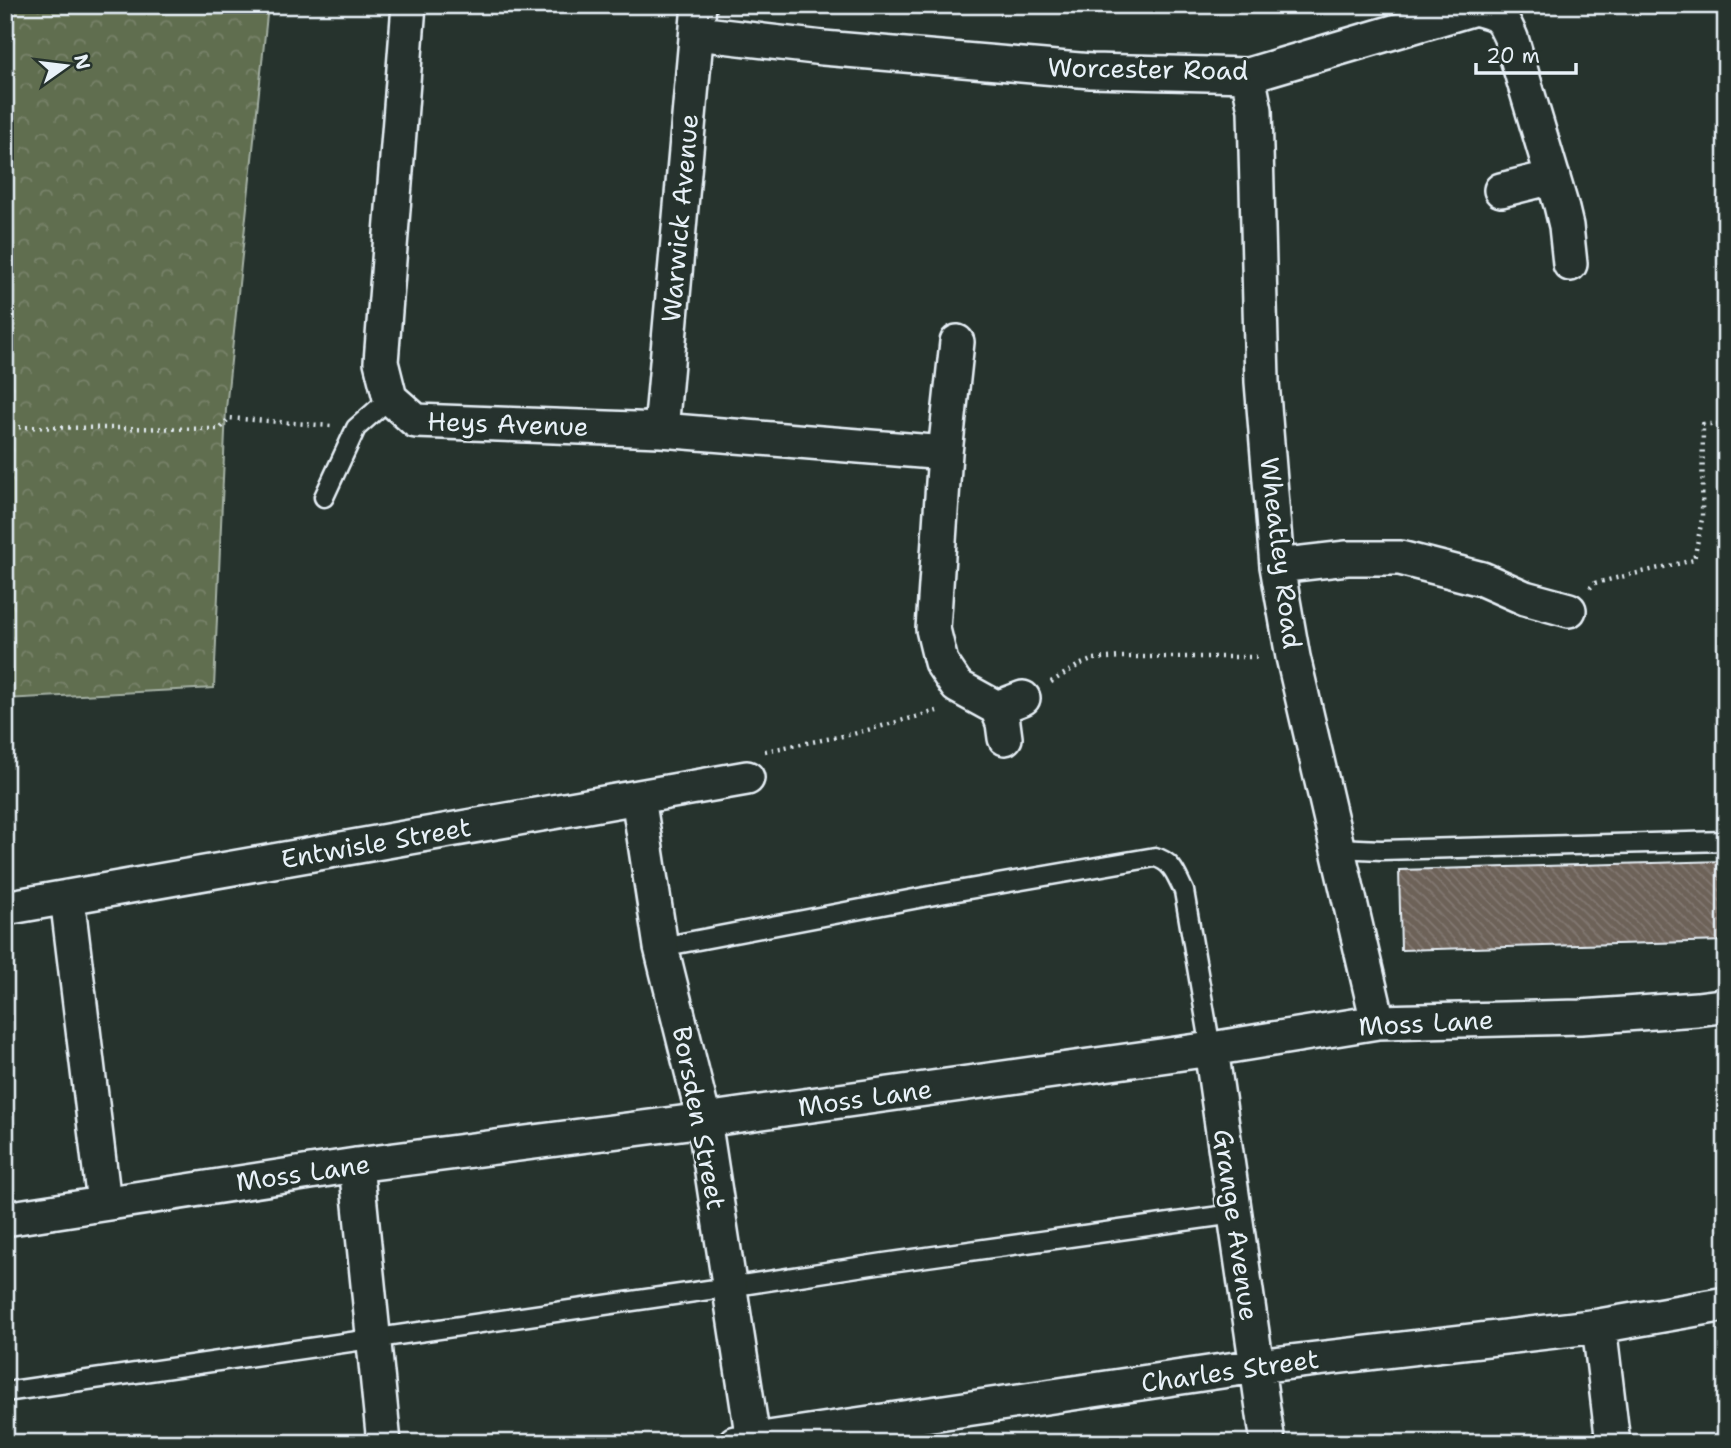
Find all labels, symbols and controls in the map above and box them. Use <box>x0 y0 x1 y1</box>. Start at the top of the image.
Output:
north arrow <box>32 32 102 102</box>
scale bar <box>1476 32 1575 76</box>
text: 20 m <box>1486 42 1540 70</box>
street label: Worcester Road <box>1047 49 1249 88</box>
text: N <box>68 52 96 72</box>
street label: Warwick Avenue <box>653 112 706 324</box>
street label: Heys Avenue <box>427 403 589 444</box>
street label: Wheatley Road <box>1252 455 1311 651</box>
street label: Entwisle Street <box>278 809 473 876</box>
street label: Moss Lane <box>1358 1001 1494 1044</box>
street label: Borsden Street <box>665 1023 734 1213</box>
street label: Moss Lane <box>796 1071 934 1124</box>
street label: Grange Avenue <box>1206 1127 1267 1323</box>
street label: Moss Lane <box>234 1146 372 1199</box>
street label: Charles Street <box>1139 1341 1321 1400</box>

